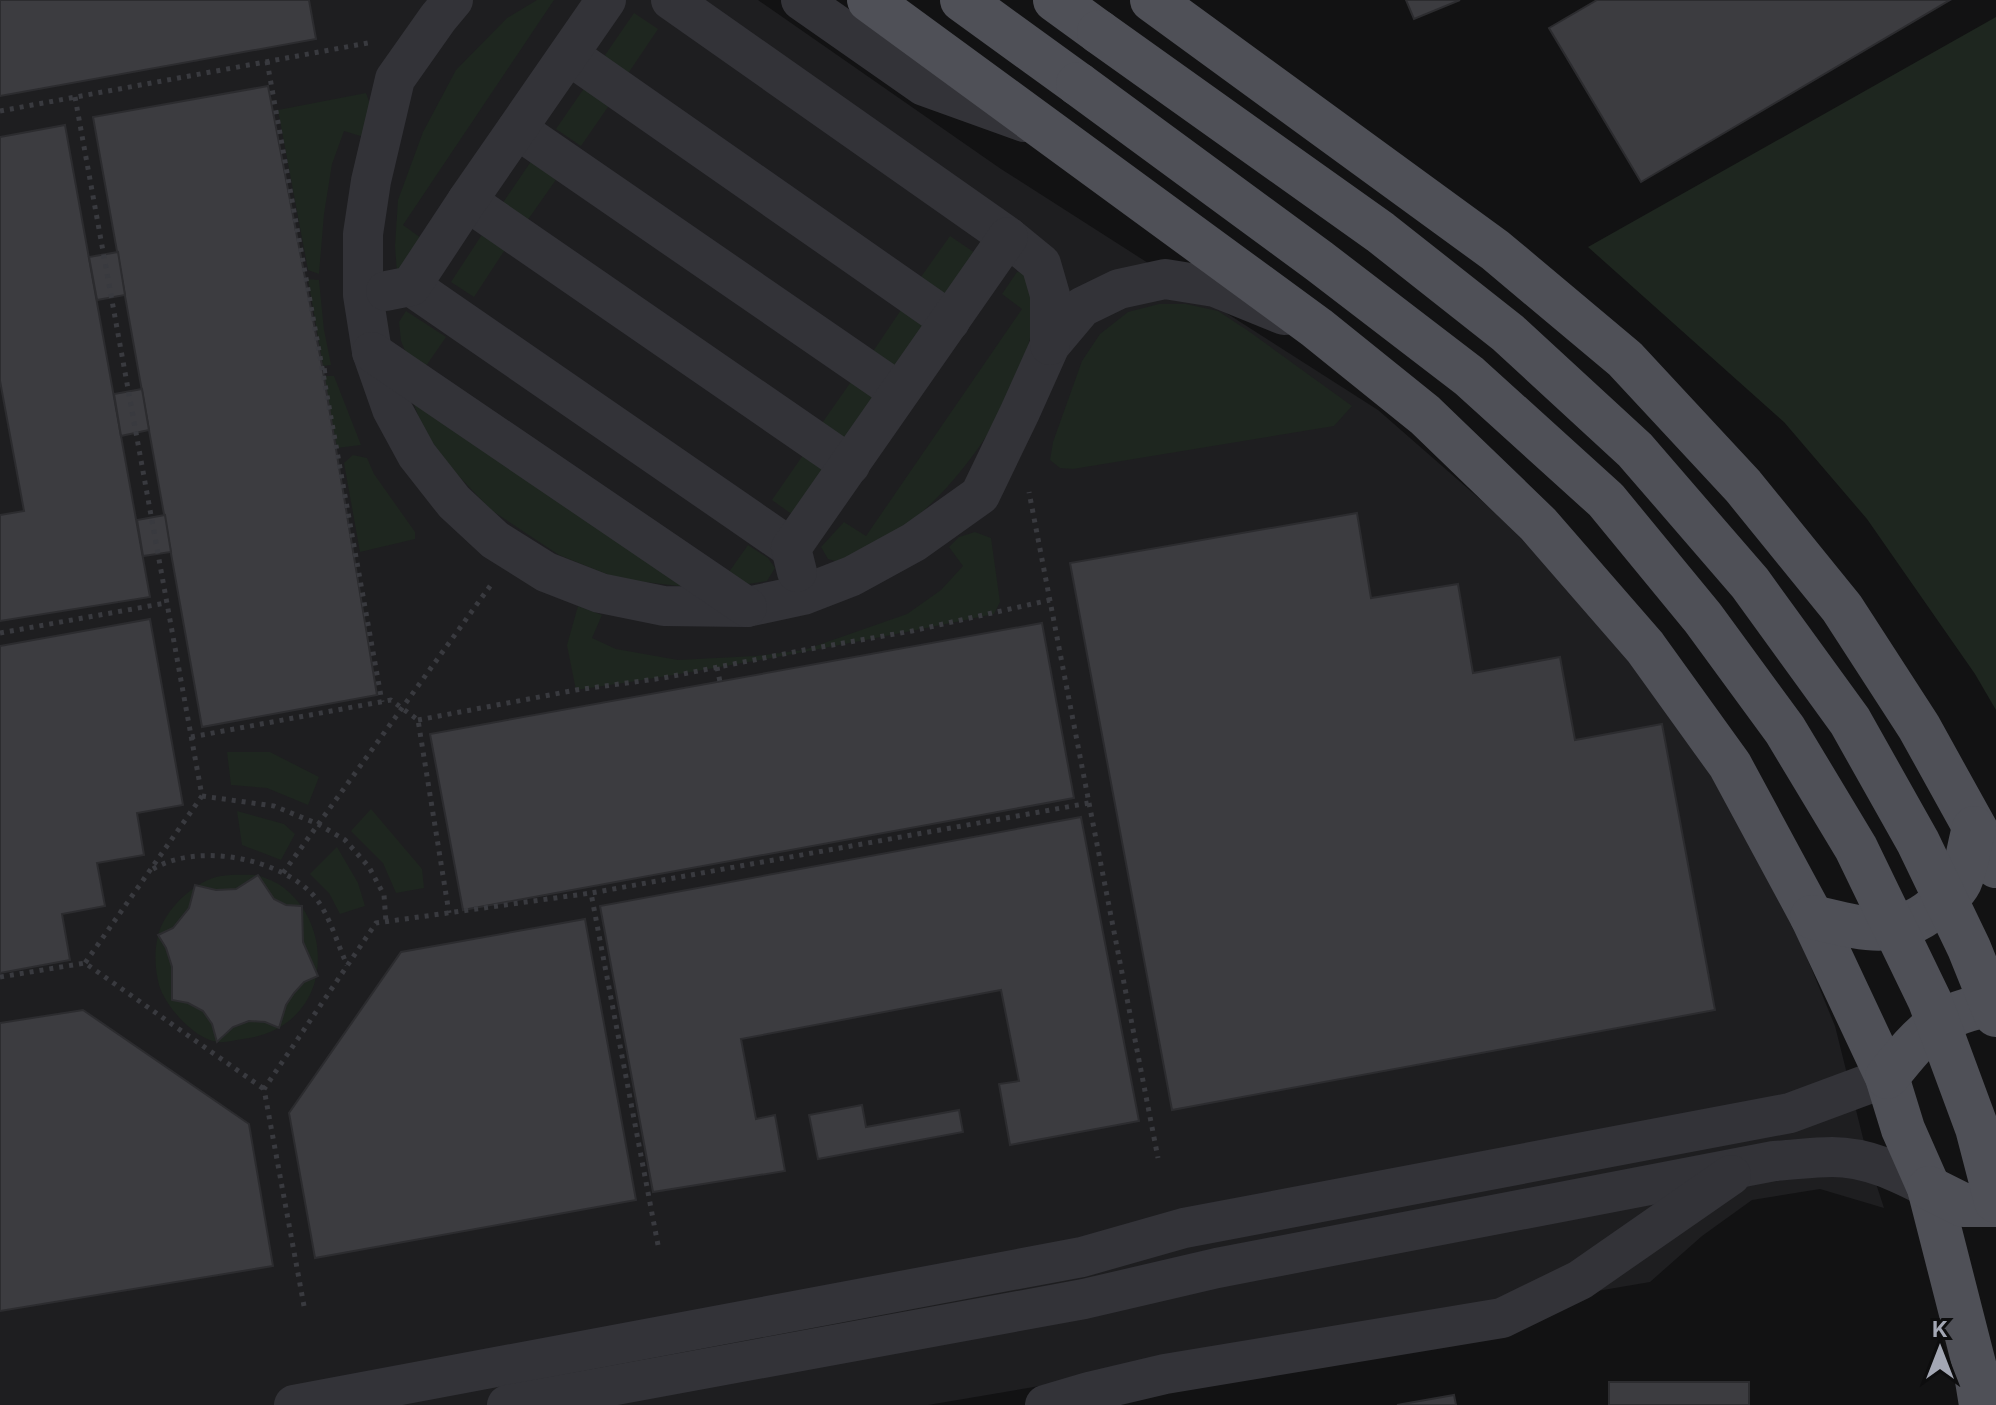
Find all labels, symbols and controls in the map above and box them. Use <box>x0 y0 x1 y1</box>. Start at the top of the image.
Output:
north arrow <box>1900 1309 1980 1389</box>
text: K <box>1932 1316 1948 1342</box>

